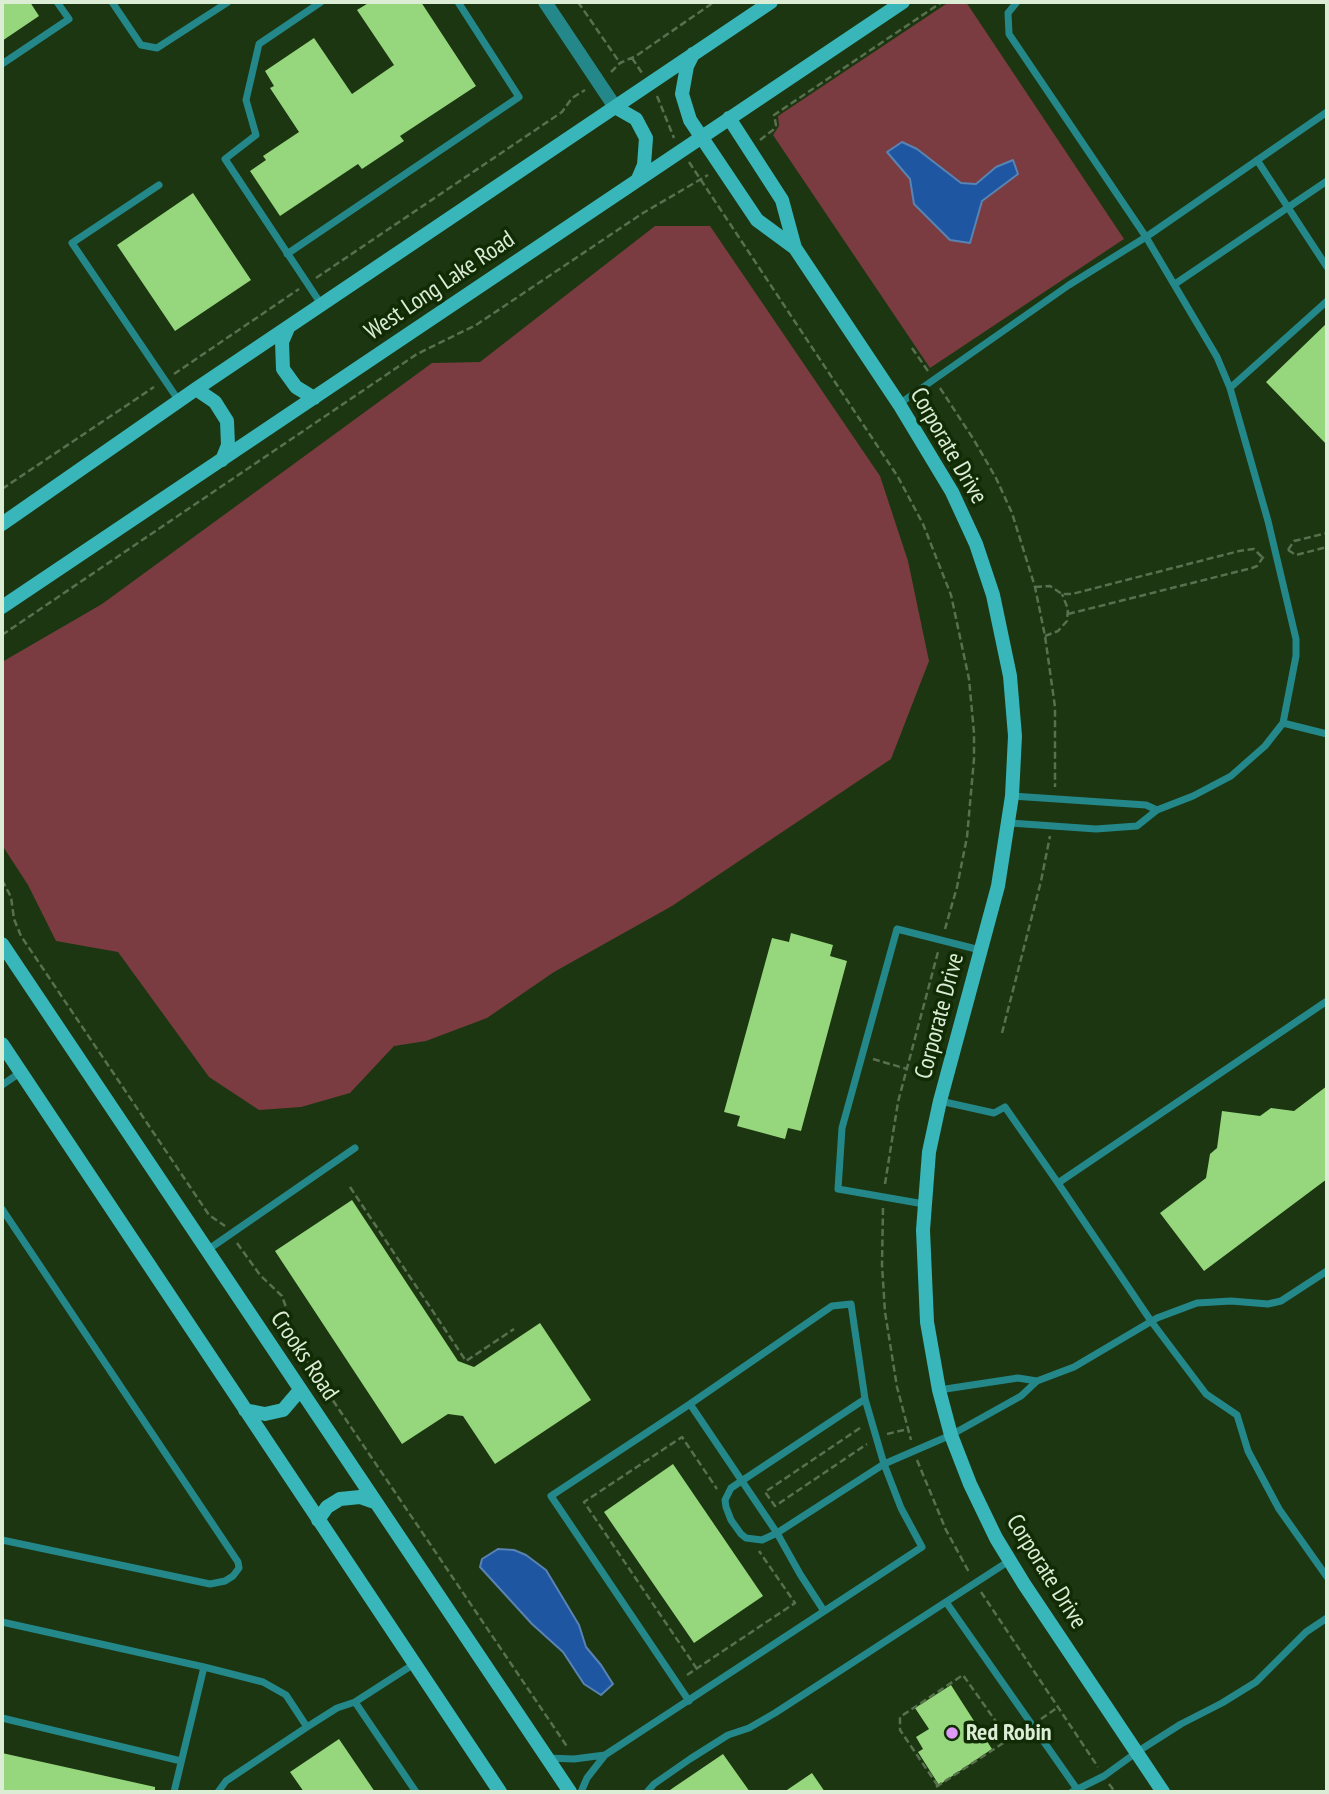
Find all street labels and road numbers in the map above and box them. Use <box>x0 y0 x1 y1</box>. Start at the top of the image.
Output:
street label: West Long Lake Road <box>360 225 520 347</box>
street label: Corporate Drive <box>903 383 993 509</box>
street label: Corporate Drive <box>909 950 971 1082</box>
street label: Crooks Road <box>264 1306 344 1406</box>
street label: Corporate Drive <box>1000 1510 1092 1634</box>

